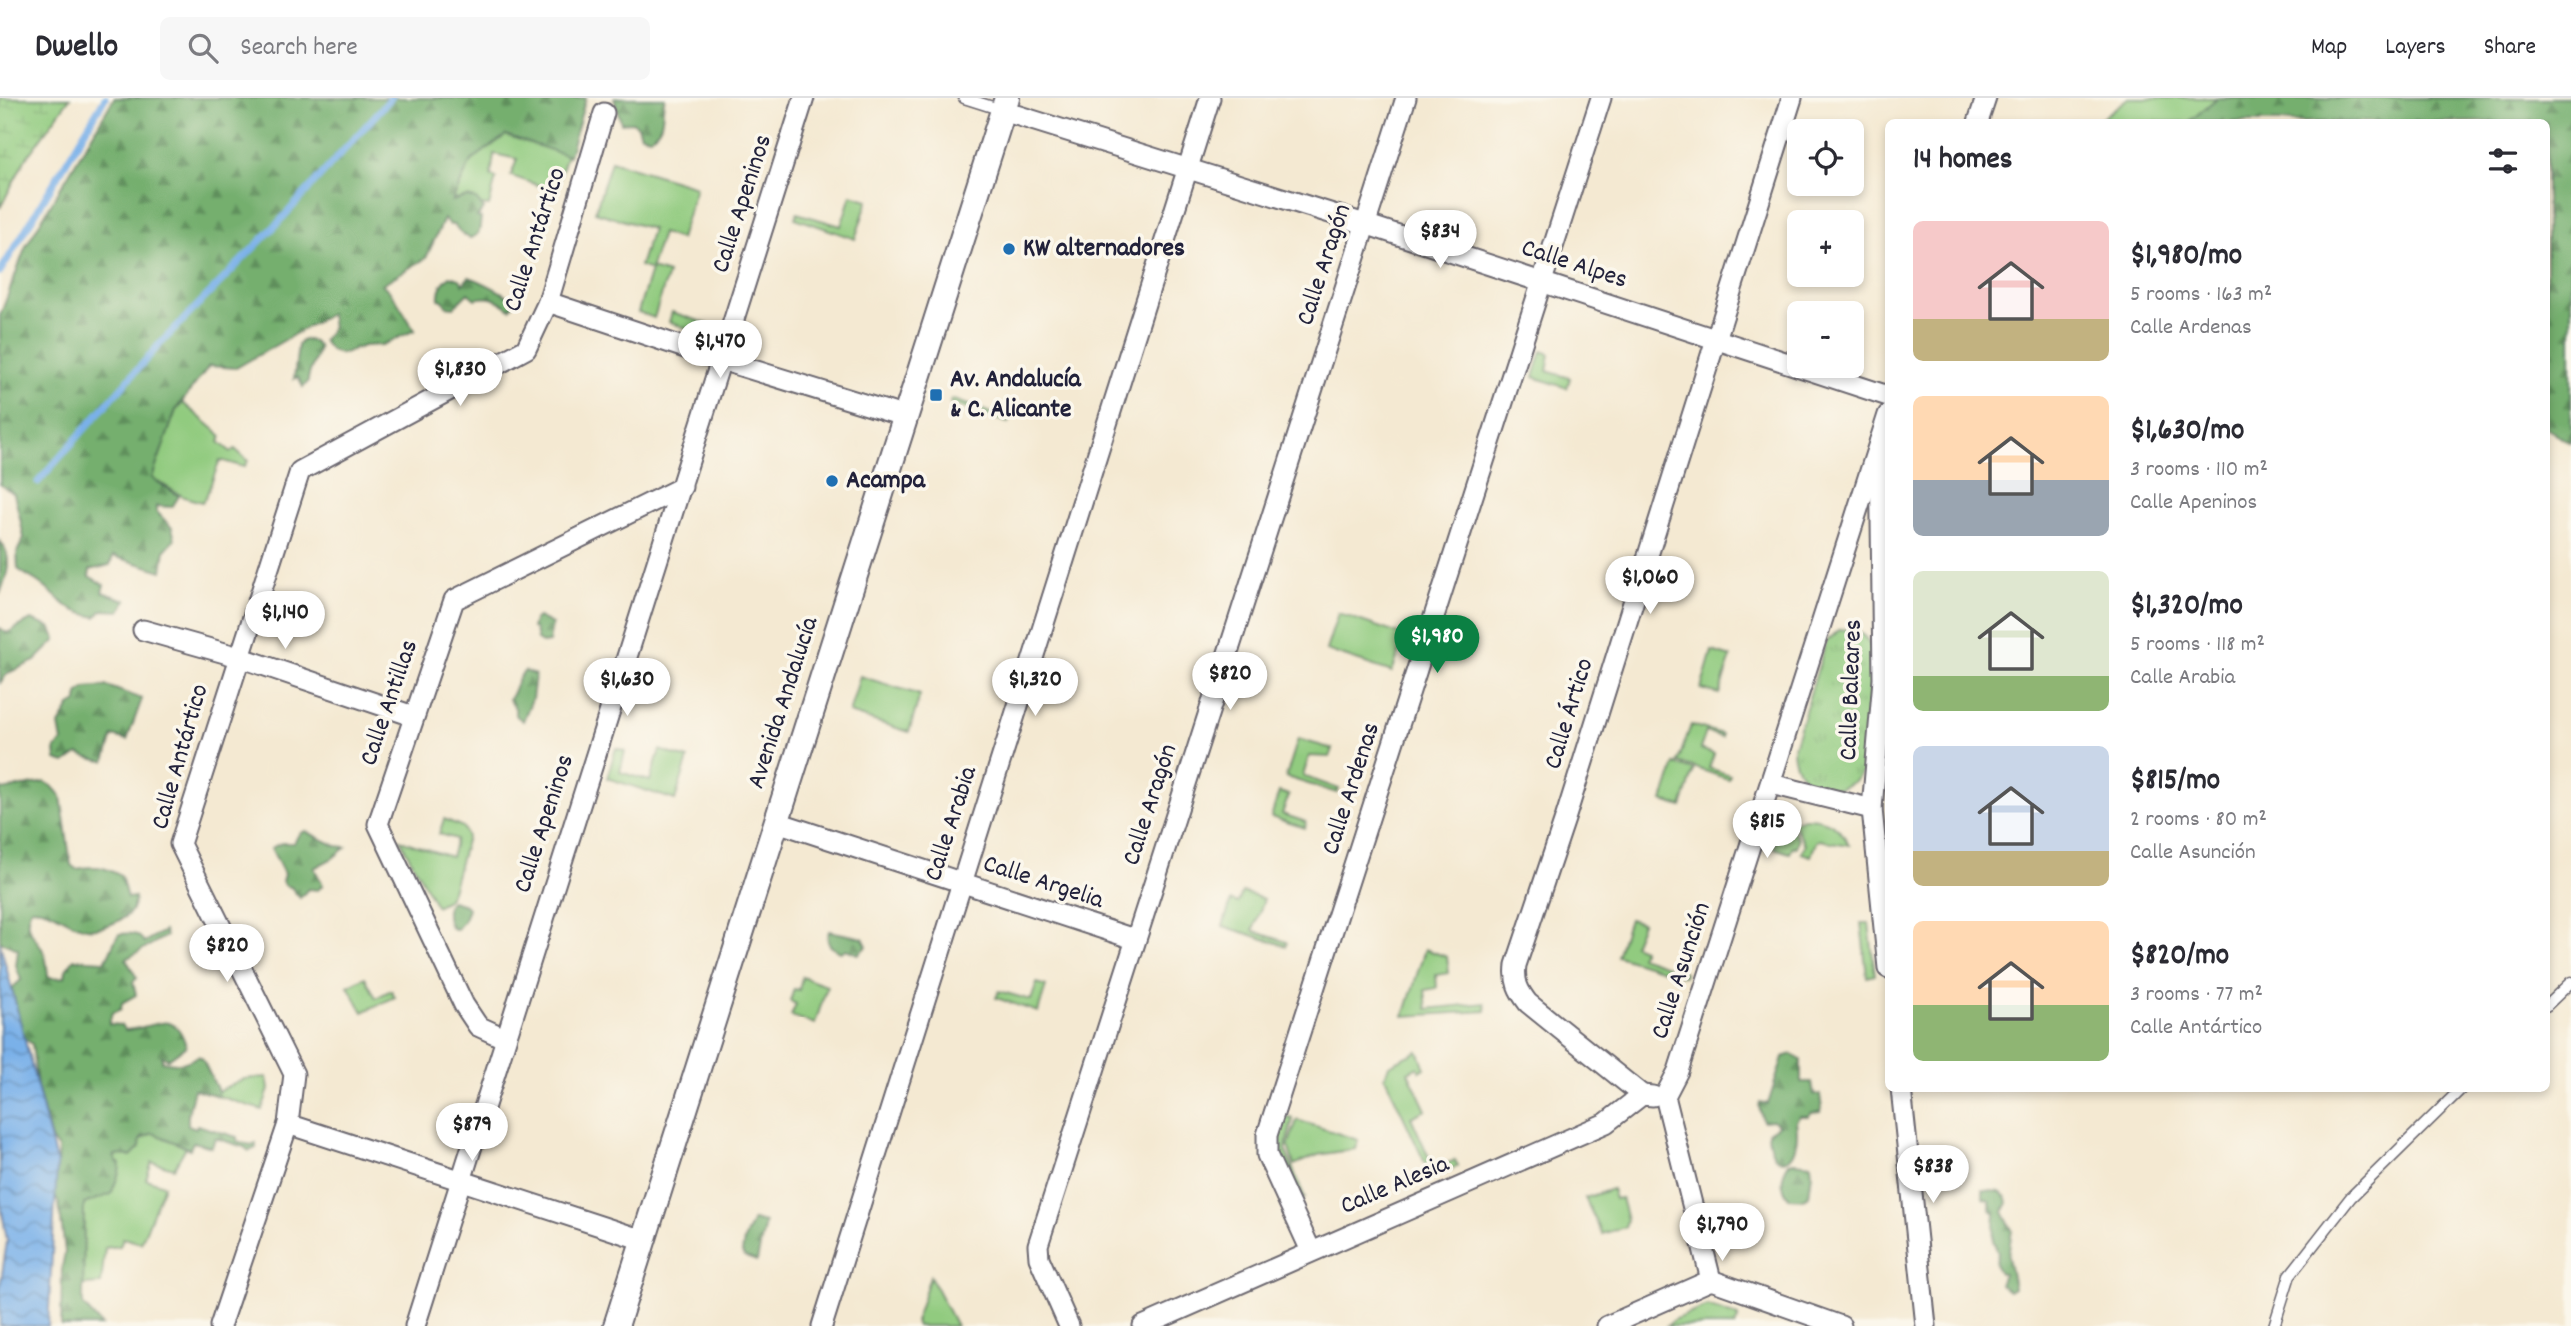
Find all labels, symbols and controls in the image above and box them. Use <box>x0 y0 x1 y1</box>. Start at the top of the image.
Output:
search box <box>160 17 650 80</box>
text: Dwello <box>35 25 118 72</box>
icon: search <box>184 29 222 67</box>
text: Search here <box>240 30 358 67</box>
text: Map <box>2311 31 2347 65</box>
text: Layers <box>2385 31 2446 65</box>
text: Share <box>2484 31 2536 65</box>
map controls <box>1787 119 1864 378</box>
button: locate <box>1787 119 1864 196</box>
street label: Calle Apeninos <box>703 130 783 278</box>
text: 14 homes <box>1913 140 2012 183</box>
icon: filters <box>2484 142 2522 180</box>
street label: Calle Antártico <box>495 163 577 317</box>
street label: Calle Aragón <box>1288 199 1362 331</box>
button: + <box>1787 210 1864 287</box>
pin: $834 <box>1399 211 1481 270</box>
text: $834 <box>1420 216 1460 249</box>
street label: Calle Alpes <box>1516 230 1632 300</box>
place label: KW alternadores <box>1023 231 1185 268</box>
text: $1,980/mo <box>2130 236 2242 279</box>
marker: KW alternadores <box>1001 241 1017 257</box>
icon: home <box>1969 249 2053 333</box>
text: 5 rooms · 163 m² <box>2130 279 2272 312</box>
button: − <box>1787 301 1864 378</box>
text: Calle Ardenas <box>2130 312 2252 345</box>
pin: $1,470 <box>663 320 777 380</box>
text: $1,470 <box>694 326 746 359</box>
pin: $1,830 <box>403 348 517 408</box>
text: $1,830 <box>433 354 487 387</box>
place label: Av. Andalucía & C. Alicante <box>950 362 1082 429</box>
marker: Av. Andalucía & C. Alicante <box>928 387 944 403</box>
text: $1,630/mo <box>2130 411 2244 454</box>
icon: home <box>1969 424 2053 508</box>
text: 3 rooms · 110 m² <box>2130 454 2268 487</box>
place label: Acampa <box>846 463 926 500</box>
marker: Acampa <box>824 473 840 489</box>
text: Calle Apeninos <box>2130 487 2257 520</box>
pin: $1,060 <box>1593 556 1707 616</box>
text: $1,060 <box>1621 562 1679 595</box>
text: $1,320/mo <box>2130 586 2243 629</box>
pin: $1,140 <box>228 592 342 651</box>
text: $1,140 <box>261 597 309 630</box>
icon: home <box>1969 599 2053 683</box>
street label: Avenida Andalucía <box>739 611 830 794</box>
pin: $1,980 <box>1380 616 1494 675</box>
street label: Calle Baleares <box>1831 619 1873 761</box>
text: $1,980 <box>1410 621 1464 654</box>
text: 5 rooms · 118 m² <box>2130 629 2265 662</box>
street label: Calle Antillas <box>351 635 429 771</box>
pin: $820 <box>1189 652 1271 712</box>
street label: Calle Ártico <box>1536 654 1604 774</box>
pin: $1,630 <box>570 658 684 718</box>
pin: $1,320 <box>978 658 1092 718</box>
text: $820 <box>1208 658 1252 691</box>
text: Calle Arabia <box>2130 662 2235 695</box>
text: $1,630 <box>599 664 655 697</box>
text: $1,320 <box>1008 664 1062 697</box>
street label: Calle Antártico <box>143 680 219 834</box>
street label: Calle Ardenas <box>1313 718 1391 860</box>
street label: Calle Aragón <box>1114 739 1188 871</box>
street label: Calle Apeninos <box>505 750 585 898</box>
street label: Calle Arabia <box>916 761 988 886</box>
text: $815/mo <box>2130 761 2220 804</box>
icon: home <box>1969 774 2053 858</box>
pin: $815 <box>1726 800 1808 860</box>
text: 2 rooms · 80 m² <box>2130 804 2267 837</box>
text: $815 <box>1749 806 1785 839</box>
text: Calle Asunción <box>2130 837 2256 870</box>
street label: Calle Argelia <box>978 846 1109 920</box>
street label: Calle Asunción <box>1642 898 1722 1044</box>
pin: $820 <box>186 924 268 984</box>
text: $820 <box>205 930 249 963</box>
text: $820/mo <box>2130 936 2229 979</box>
icon: home <box>1969 949 2053 1033</box>
text: 3 rooms · 77 m² <box>2130 979 2263 1012</box>
text: Calle Antártico <box>2130 1012 2262 1045</box>
pin: $879 <box>431 1104 513 1163</box>
text: $879 <box>452 1109 492 1142</box>
street label: Calle Alesia <box>1335 1146 1456 1225</box>
pin: $838 <box>1892 1146 1974 1205</box>
text: $838 <box>1913 1151 1953 1184</box>
pin: $1,790 <box>1665 1204 1779 1263</box>
text: $1,790 <box>1696 1209 1748 1242</box>

